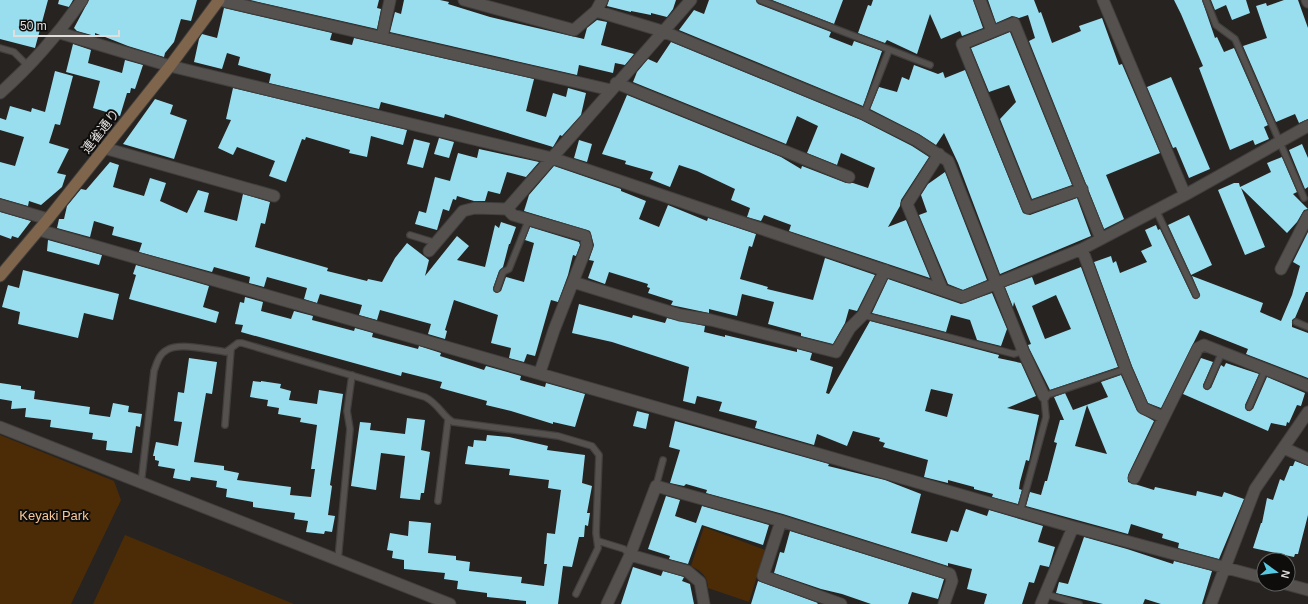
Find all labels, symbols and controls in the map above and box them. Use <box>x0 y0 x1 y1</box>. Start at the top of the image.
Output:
scale bar <box>14 12 119 38</box>
text: 50 m <box>20 19 47 33</box>
street label: 連雀通り <box>78 106 122 156</box>
park label: Keyaki Park <box>19 508 89 523</box>
north arrow <box>1256 552 1296 592</box>
text: N <box>1279 569 1292 580</box>

